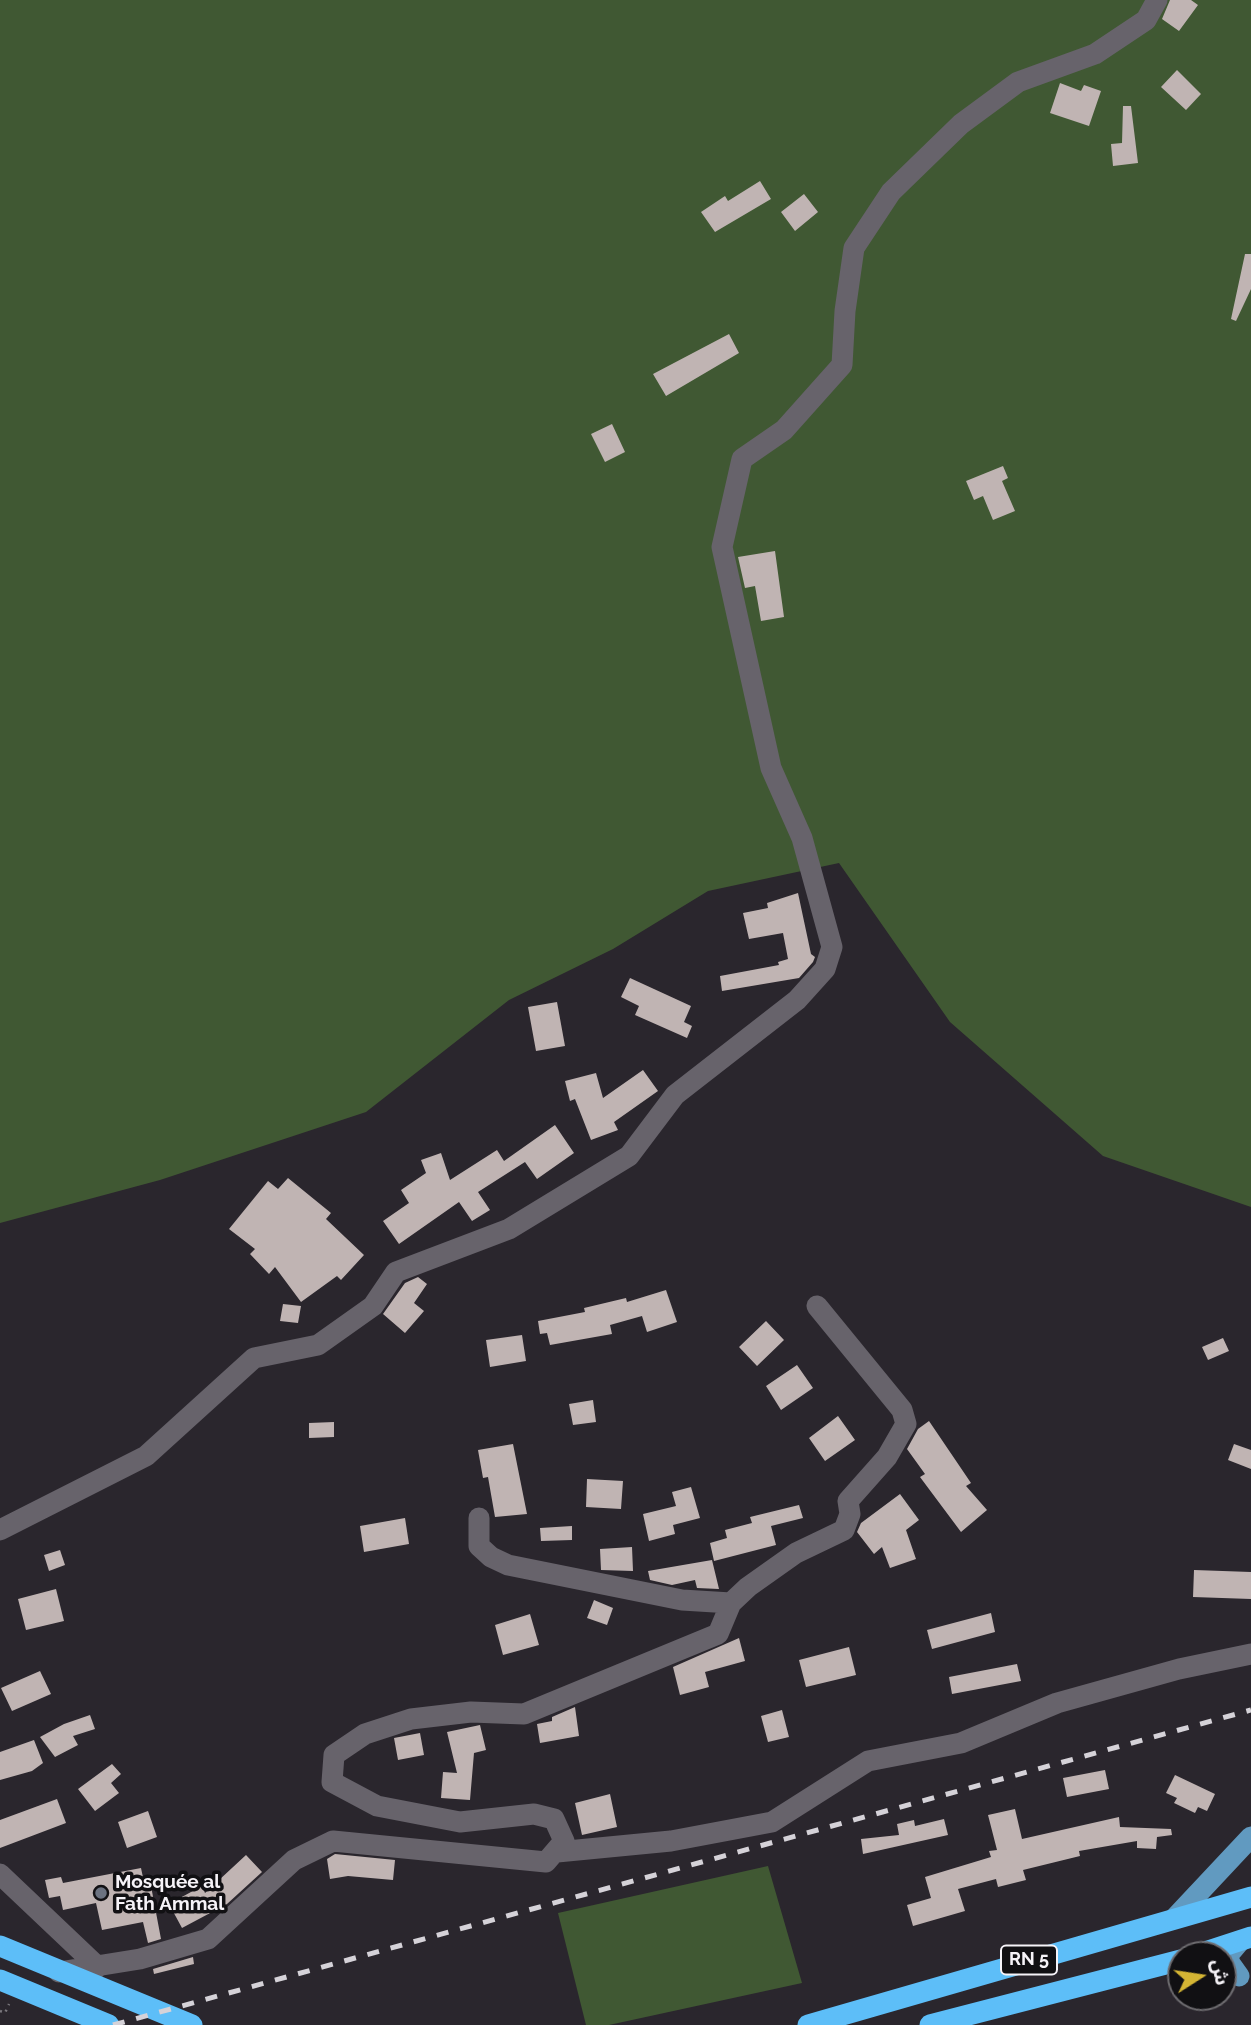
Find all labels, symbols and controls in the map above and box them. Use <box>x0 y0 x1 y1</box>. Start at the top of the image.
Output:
place label: Mosquée al Fath Ammal <box>115 1871 224 1915</box>
marker: Mosquée al Fath Ammal <box>93 1885 109 1901</box>
north arrow <box>1167 1941 1237 2011</box>
road number: RN 5 <box>1001 1946 1057 1974</box>
text: ش <box>1207 1957 1234 1987</box>

